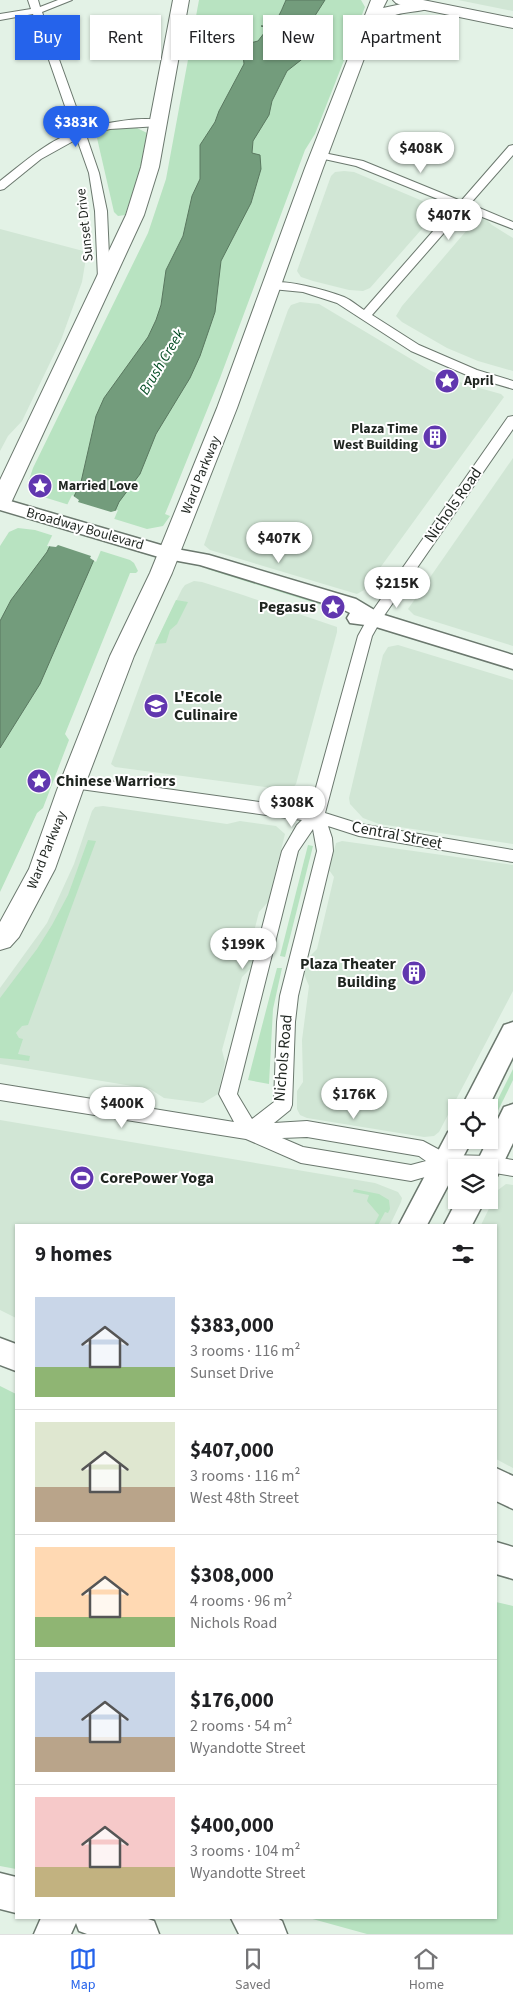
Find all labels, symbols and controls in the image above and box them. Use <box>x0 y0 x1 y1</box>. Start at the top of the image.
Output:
chip: Buy <box>15 15 80 60</box>
chip: Rent <box>90 15 161 60</box>
chip: Filters <box>171 15 253 60</box>
chip: New <box>263 15 333 60</box>
chip: Apartment <box>343 15 459 60</box>
pin: $383K <box>41 106 111 148</box>
text: $383K <box>54 111 98 133</box>
pin: $408K <box>386 132 456 174</box>
text: $408K <box>399 137 443 159</box>
street label: Sunset Drive <box>71 187 99 262</box>
pin: $407K <box>414 198 484 241</box>
text: $407K <box>427 204 471 226</box>
water label: Brush Creek <box>134 325 190 399</box>
place icon: April <box>434 368 460 394</box>
place label: April <box>463 371 493 391</box>
place label: Plaza Time West Building <box>334 419 419 455</box>
building icon: Plaza Time West Building <box>422 424 448 450</box>
street label: Ward Parkway <box>176 432 226 517</box>
street label: Nichols Road <box>419 463 487 547</box>
place icon: Married Love <box>27 473 53 499</box>
place label: Married Love <box>58 476 138 496</box>
street label: Broadway Boulevard <box>24 503 146 555</box>
pin: $407K <box>244 522 314 564</box>
text: $407K <box>257 527 301 549</box>
pin: $215K <box>362 566 432 609</box>
text: $215K <box>375 572 419 594</box>
place icon: Pegasus <box>320 594 346 620</box>
place label: Pegasus <box>259 596 316 618</box>
place label: L'Ecole Culinaire <box>174 686 238 726</box>
school or university icon: L'Ecole Culinaire <box>143 693 169 719</box>
place icon: Chinese Warriors <box>26 768 52 794</box>
place label: Chinese Warriors <box>56 770 176 792</box>
pin: $308K <box>257 786 327 828</box>
text: $308K <box>270 791 314 813</box>
street label: Ward Parkway <box>22 807 72 892</box>
street label: Central Street <box>350 815 445 855</box>
pin: $199K <box>208 928 278 970</box>
text: $199K <box>221 933 265 955</box>
place label: Plaza Theater Building <box>300 953 397 993</box>
building icon: Plaza Theater Building <box>401 960 427 986</box>
street label: Nichols Road <box>268 1014 298 1102</box>
pin: $176K <box>319 1078 389 1120</box>
text: $176K <box>332 1083 376 1105</box>
pin: $400K <box>87 1086 157 1129</box>
text: $400K <box>100 1092 144 1114</box>
map controls <box>448 1099 498 1209</box>
button: locate <box>448 1099 498 1149</box>
button: layers <box>448 1159 498 1209</box>
sports icon: CorePower Yoga <box>69 1165 95 1191</box>
place label: CorePower Yoga <box>100 1167 214 1189</box>
text: 9 homes <box>35 1239 112 1269</box>
icon: filters <box>449 1240 477 1268</box>
text: $383,000 <box>190 1310 274 1340</box>
icon: home <box>75 1317 135 1377</box>
text: 3 rooms · 116 m² <box>190 1340 300 1362</box>
text: Sunset Drive <box>190 1362 274 1384</box>
text: $407,000 <box>190 1435 274 1465</box>
icon: home <box>75 1442 135 1502</box>
text: 3 rooms · 116 m² <box>190 1465 300 1487</box>
text: West 48th Street <box>190 1487 299 1509</box>
text: $308,000 <box>190 1560 274 1590</box>
icon: home <box>75 1567 135 1627</box>
text: 4 rooms · 96 m² <box>190 1590 292 1612</box>
text: Nichols Road <box>190 1612 277 1634</box>
text: $176,000 <box>190 1685 274 1715</box>
icon: home <box>75 1692 135 1752</box>
text: 2 rooms · 54 m² <box>190 1715 292 1737</box>
text: Wyandotte Street <box>190 1737 305 1759</box>
text: $400,000 <box>190 1810 274 1840</box>
icon: home <box>75 1817 135 1877</box>
text: 3 rooms · 104 m² <box>190 1840 300 1862</box>
text: Wyandotte Street <box>190 1862 305 1884</box>
tab: Map <box>69 1945 97 1995</box>
tab: Saved <box>235 1945 271 1995</box>
tab: Home <box>409 1945 444 1995</box>

